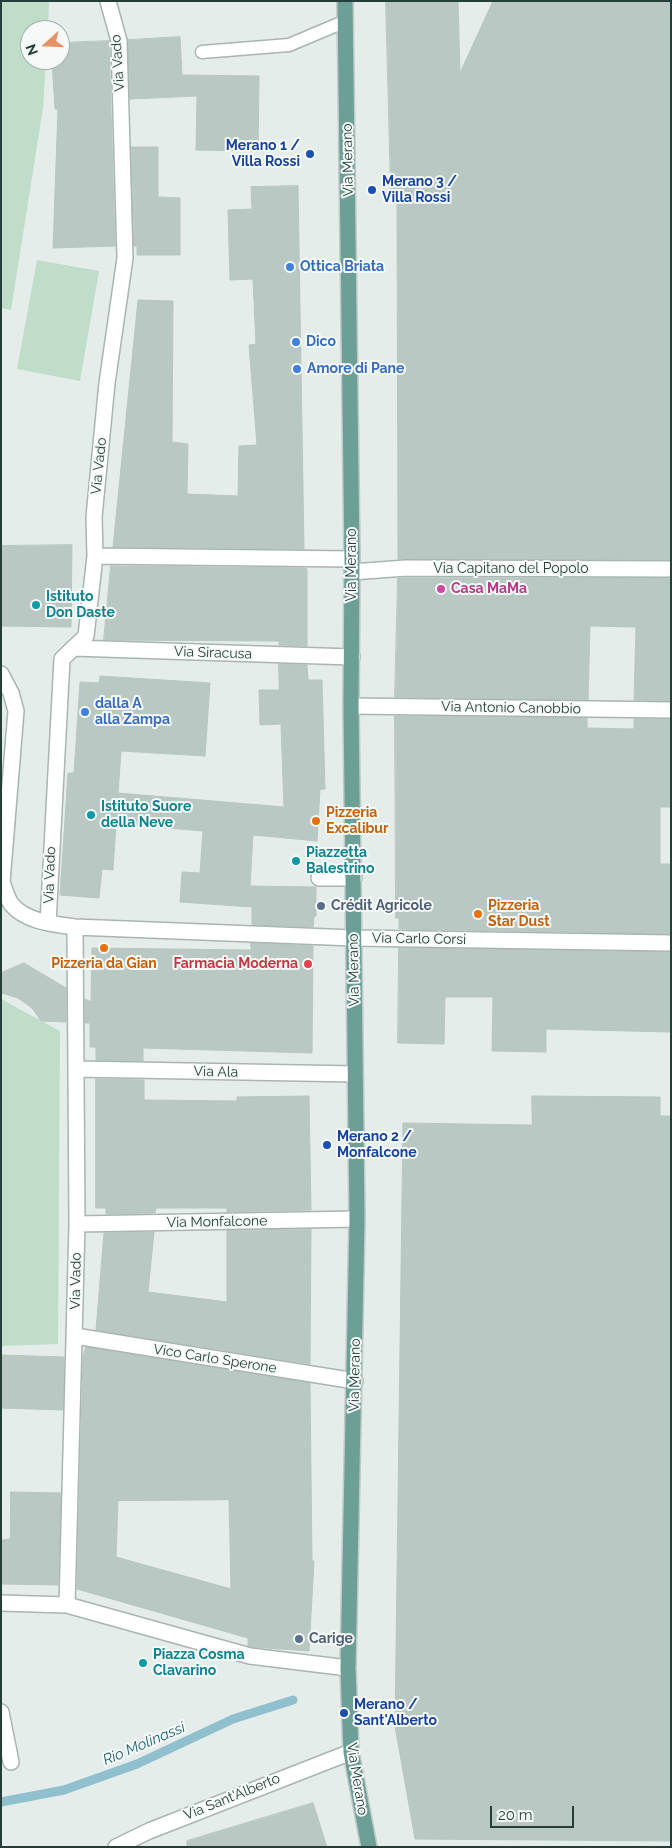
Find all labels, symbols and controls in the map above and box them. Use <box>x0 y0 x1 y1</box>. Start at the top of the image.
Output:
north arrow <box>20 20 70 70</box>
street label: Via Vado <box>108 34 128 92</box>
text: N <box>22 42 41 58</box>
street label: Via Merano <box>339 123 357 197</box>
place label: Merano 1 / Villa Rossi <box>226 138 300 170</box>
marker: Merano 1 / Villa Rossi <box>304 148 316 160</box>
place label: Merano 3 / Villa Rossi <box>382 174 457 206</box>
marker: Merano 3 / Villa Rossi <box>366 184 378 196</box>
place label: Ottica Briata <box>300 259 384 275</box>
marker: Ottica Briata <box>284 261 296 273</box>
place label: Dico <box>306 334 336 350</box>
marker: Dico <box>290 336 302 348</box>
place label: Amore di Pane <box>307 361 404 377</box>
marker: Amore di Pane <box>291 363 303 375</box>
street label: Via Vado <box>88 437 110 495</box>
street label: Via Merano <box>344 528 360 602</box>
street label: Via Capitano del Popolo <box>433 561 589 577</box>
place label: Casa MaMa <box>451 581 527 597</box>
marker: Casa MaMa <box>435 583 447 595</box>
place label: Istituto Don Daste <box>46 589 115 622</box>
marker: Istituto Don Daste <box>30 599 42 611</box>
street label: Via Siracusa <box>174 643 252 663</box>
place label: dalla A alla Zampa <box>95 696 170 729</box>
street label: Via Antonio Canobbio <box>441 698 581 718</box>
marker: dalla A alla Zampa <box>79 706 91 718</box>
place label: Istituto Suore della Neve <box>101 799 191 832</box>
place label: Pizzeria Excalibur <box>326 805 388 838</box>
marker: Istituto Suore della Neve <box>85 809 97 821</box>
marker: Pizzeria Excalibur <box>310 815 322 827</box>
place label: Piazzetta Balestrino <box>306 845 375 878</box>
street label: Via Vado <box>41 846 59 904</box>
marker: Piazzetta Balestrino <box>290 855 302 867</box>
place label: Crédit Agricole <box>331 898 432 914</box>
place label: Pizzeria Star Dust <box>488 898 550 930</box>
marker: Crédit Agricole <box>315 900 327 912</box>
marker: Pizzeria Star Dust <box>472 908 484 920</box>
street label: Via Carlo Corsi <box>372 930 466 948</box>
street label: Via Merano <box>345 933 363 1007</box>
marker: Pizzeria da Gian <box>98 942 110 954</box>
place label: Pizzeria da Gian <box>51 956 157 972</box>
place label: Farmacia Moderna <box>173 956 298 972</box>
marker: Farmacia Moderna <box>302 958 314 970</box>
street label: Via Ala <box>194 1063 238 1081</box>
place label: Merano 2 / Monfalcone <box>337 1129 417 1162</box>
marker: Merano 2 / Monfalcone <box>321 1139 333 1151</box>
street label: Via Monfalcone <box>167 1213 267 1231</box>
street label: Via Vado <box>67 1252 85 1310</box>
street label: Via Merano <box>346 1338 364 1412</box>
street label: Vico Carlo Sperone <box>152 1341 278 1377</box>
place label: Carige <box>309 1631 353 1647</box>
marker: Carige <box>293 1633 305 1645</box>
place label: Piazza Cosma Clavarino <box>153 1647 245 1680</box>
marker: Piazza Cosma Clavarino <box>137 1657 149 1669</box>
place label: Merano / Sant'Alberto <box>354 1697 437 1730</box>
marker: Merano / Sant'Alberto <box>338 1707 350 1719</box>
water label: Rio Molinassi <box>100 1719 188 1769</box>
street label: Via Merano <box>343 1742 371 1816</box>
street label: Via Sant'Alberto <box>181 1770 283 1824</box>
scale bar <box>492 1796 576 1828</box>
text: 20 m <box>498 1806 533 1824</box>

